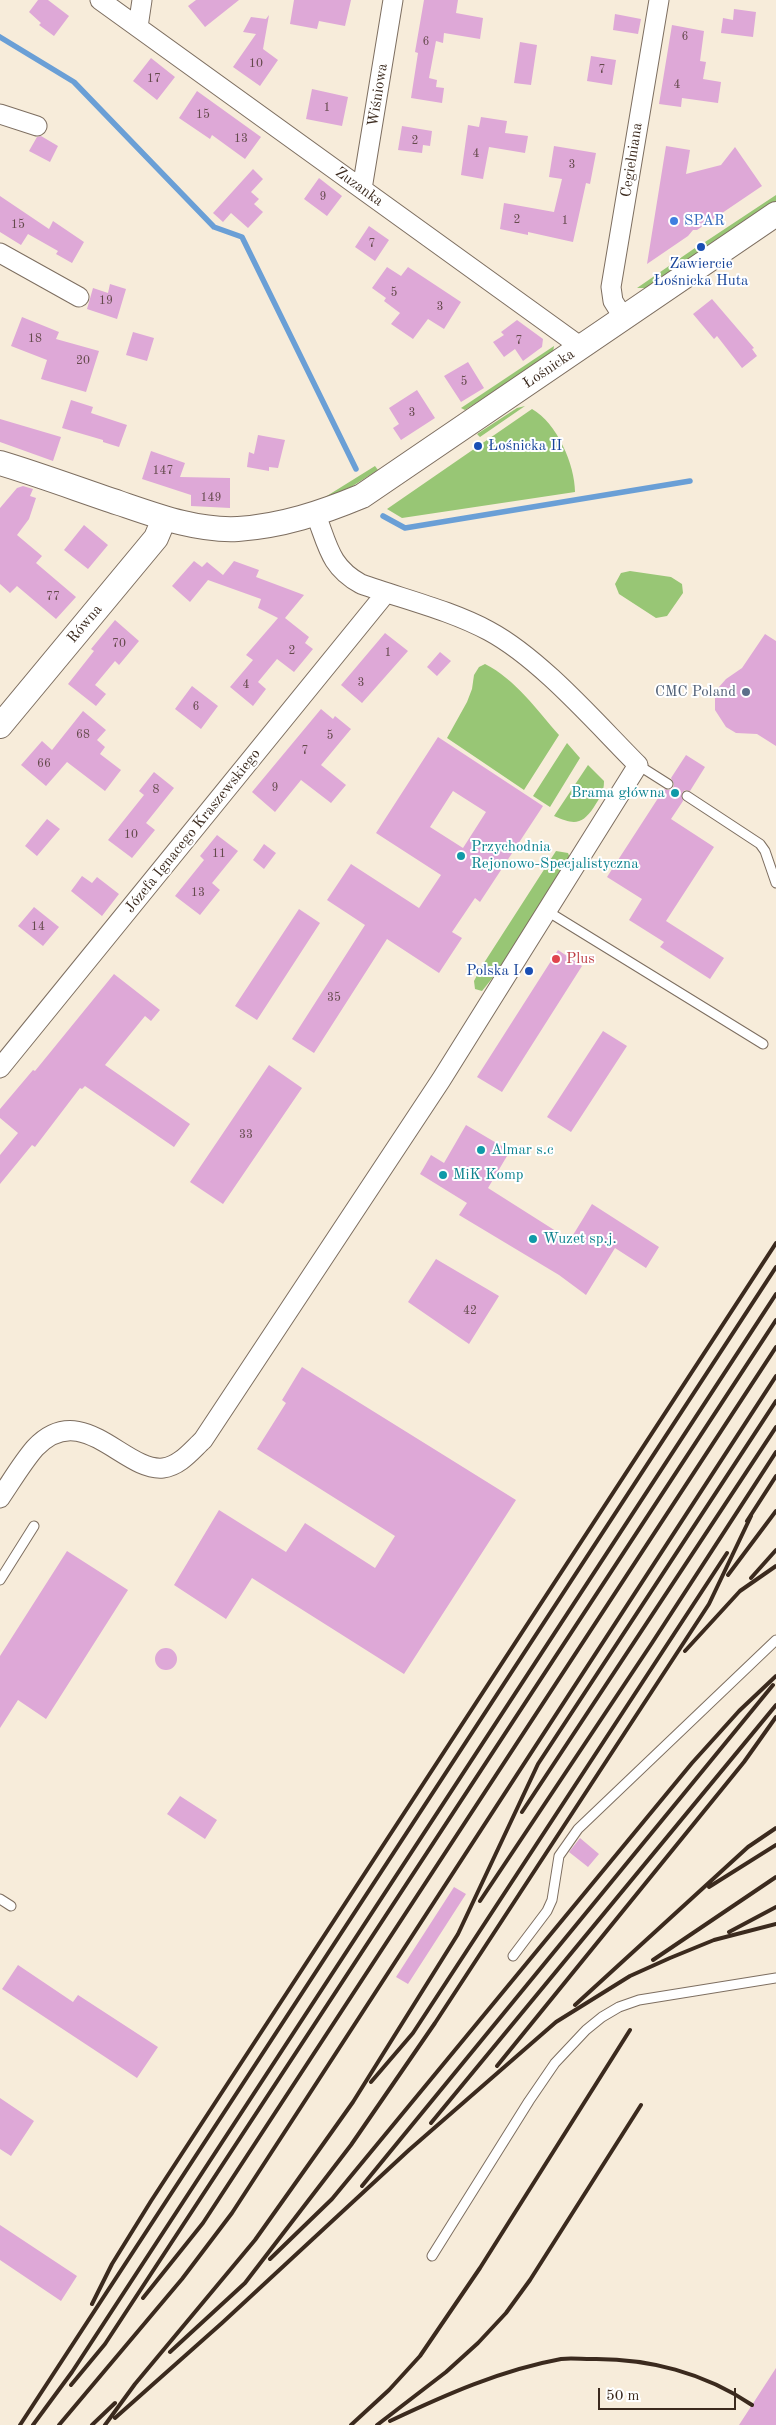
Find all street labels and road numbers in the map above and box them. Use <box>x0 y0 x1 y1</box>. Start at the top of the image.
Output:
street label: Wiśniowa <box>364 62 392 128</box>
street label: Cegielniana <box>617 121 647 199</box>
street label: Zuzanka <box>331 164 387 210</box>
street label: Łośnicka <box>520 345 578 393</box>
street label: Równa <box>64 601 106 647</box>
street label: Józefa Ignacego Kraszewskiego <box>121 745 265 917</box>

